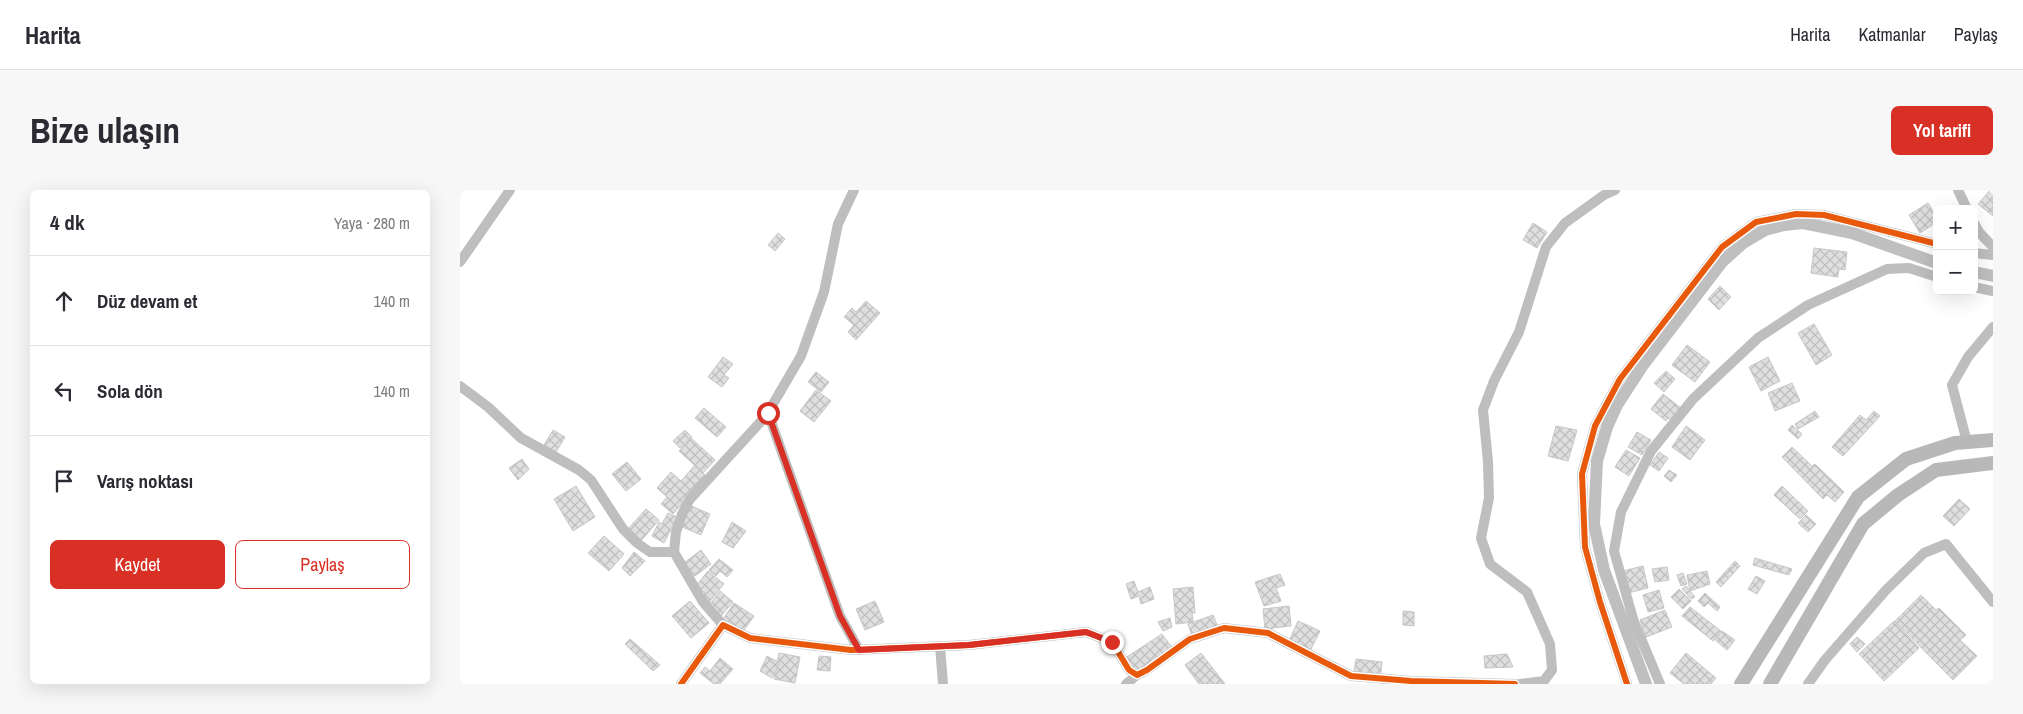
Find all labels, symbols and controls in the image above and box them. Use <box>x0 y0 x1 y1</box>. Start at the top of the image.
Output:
text: Harita <box>25 19 81 51</box>
text: Harita <box>1790 22 1830 47</box>
text: Katmanlar <box>1858 22 1926 47</box>
text: Paylaş <box>1954 22 1998 47</box>
button: Yol tarifi <box>1891 106 1993 155</box>
text: Bize ulaşın <box>30 107 180 154</box>
map controls <box>1933 205 1978 295</box>
button: + <box>1933 205 1978 250</box>
text: 4 dk <box>50 208 84 237</box>
text: Yaya · 280 m <box>334 212 410 234</box>
button: − <box>1933 250 1978 295</box>
icon: ahead <box>50 287 78 315</box>
text: Düz devam et <box>97 288 197 314</box>
text: 140 m <box>374 290 410 312</box>
icon: left <box>50 377 78 405</box>
text: Sola dön <box>97 378 163 404</box>
text: 140 m <box>374 380 410 402</box>
route start <box>757 402 780 425</box>
icon: arrive <box>50 467 78 495</box>
text: Varış noktası <box>97 468 193 494</box>
button: Kaydet <box>50 540 225 589</box>
button: Paylaş <box>235 540 410 589</box>
route end <box>1101 631 1124 654</box>

